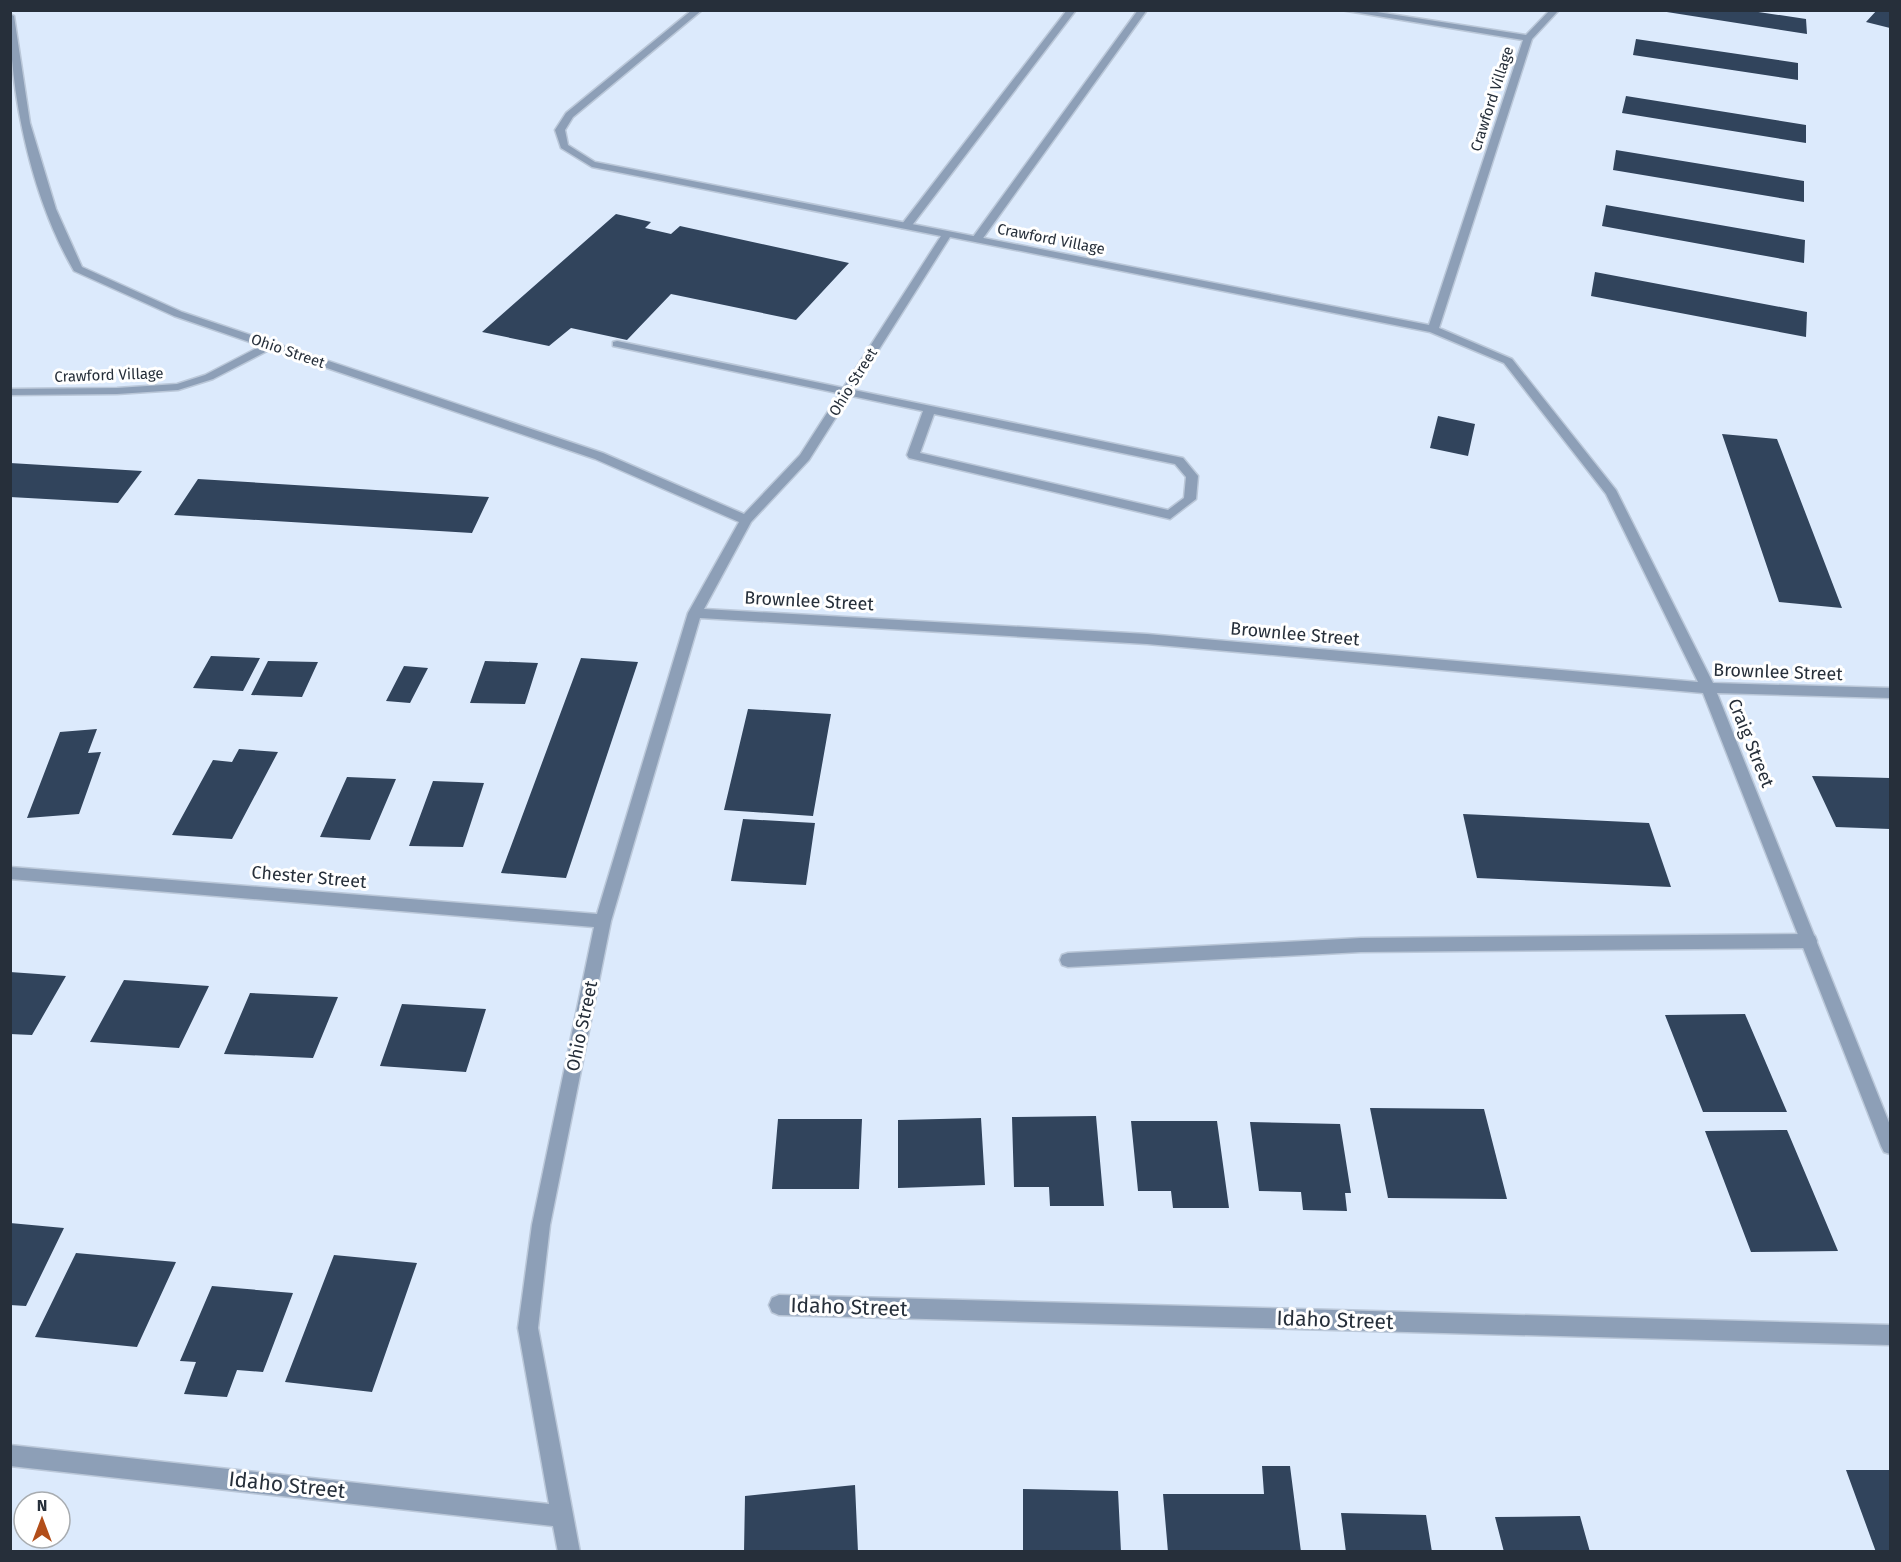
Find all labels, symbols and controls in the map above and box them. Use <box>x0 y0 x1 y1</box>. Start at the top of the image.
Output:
street label: Crawford Village <box>1467 44 1517 154</box>
street label: Crawford Village <box>996 220 1106 258</box>
street label: Ohio Street <box>249 330 328 372</box>
street label: Ohio Street <box>825 344 881 419</box>
street label: Crawford Village <box>54 364 164 386</box>
street label: Brownlee Street <box>744 587 875 615</box>
street label: Brownlee Street <box>1229 617 1361 651</box>
street label: Brownlee Street <box>1713 659 1844 685</box>
street label: Craig Street <box>1723 695 1779 791</box>
street label: Chester Street <box>251 861 368 893</box>
street label: Ohio Street <box>562 978 602 1073</box>
street label: Idaho Street <box>790 1292 908 1322</box>
street label: Idaho Street <box>1276 1305 1394 1335</box>
street label: Idaho Street <box>227 1466 347 1504</box>
north arrow <box>12 1490 72 1550</box>
text: N <box>37 1496 47 1515</box>

